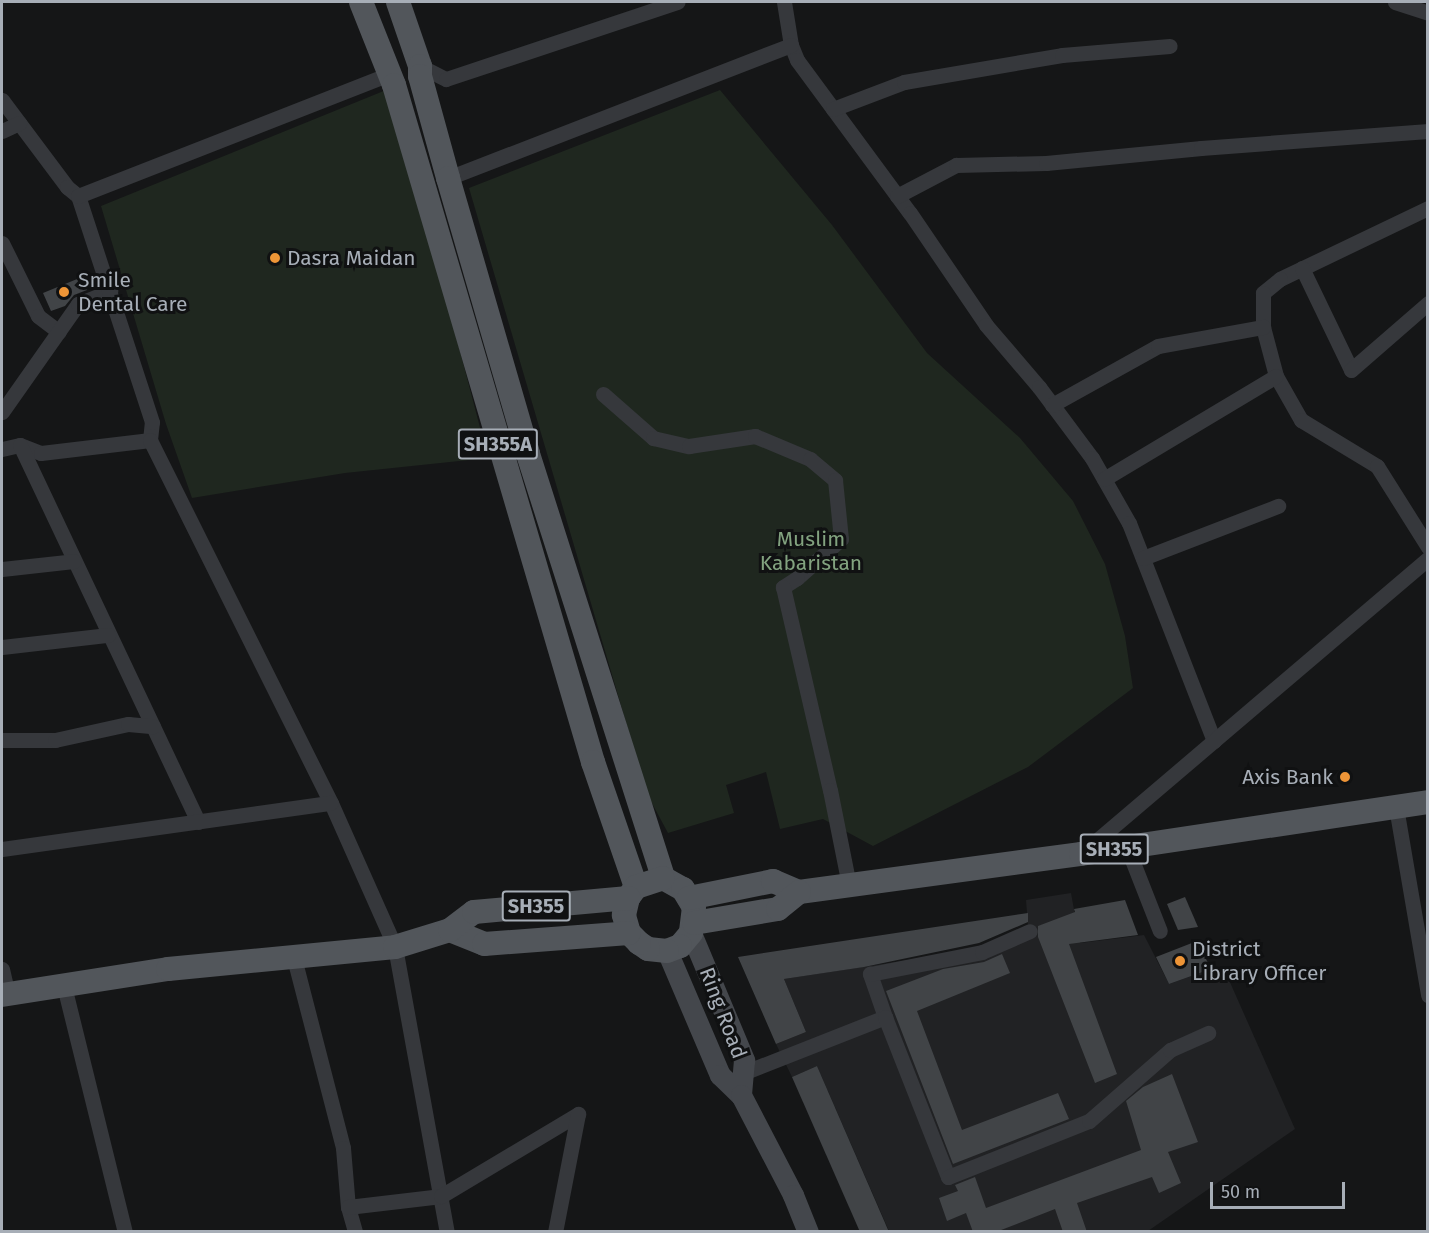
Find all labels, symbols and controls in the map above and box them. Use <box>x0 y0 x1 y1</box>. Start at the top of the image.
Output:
place label: Dasra Maidan <box>287 245 416 271</box>
marker: Dasra Maidan <box>268 251 282 265</box>
place label: Smile Dental Care <box>78 267 188 317</box>
marker: Smile Dental Care <box>55 283 73 301</box>
road number: SH355A <box>458 427 538 461</box>
park label: Muslim Kabaristan <box>760 526 862 576</box>
place label: Axis Bank <box>1242 764 1333 790</box>
marker: Axis Bank <box>1338 770 1352 784</box>
road number: SH355 <box>1080 832 1148 866</box>
road number: SH355 <box>502 889 570 923</box>
place label: District Library Officer <box>1192 936 1326 986</box>
marker: District Library Officer <box>1173 954 1187 968</box>
street label: Ring Road <box>694 964 752 1062</box>
scale bar <box>1213 1170 1348 1208</box>
text: 50 m <box>1221 1181 1260 1203</box>

